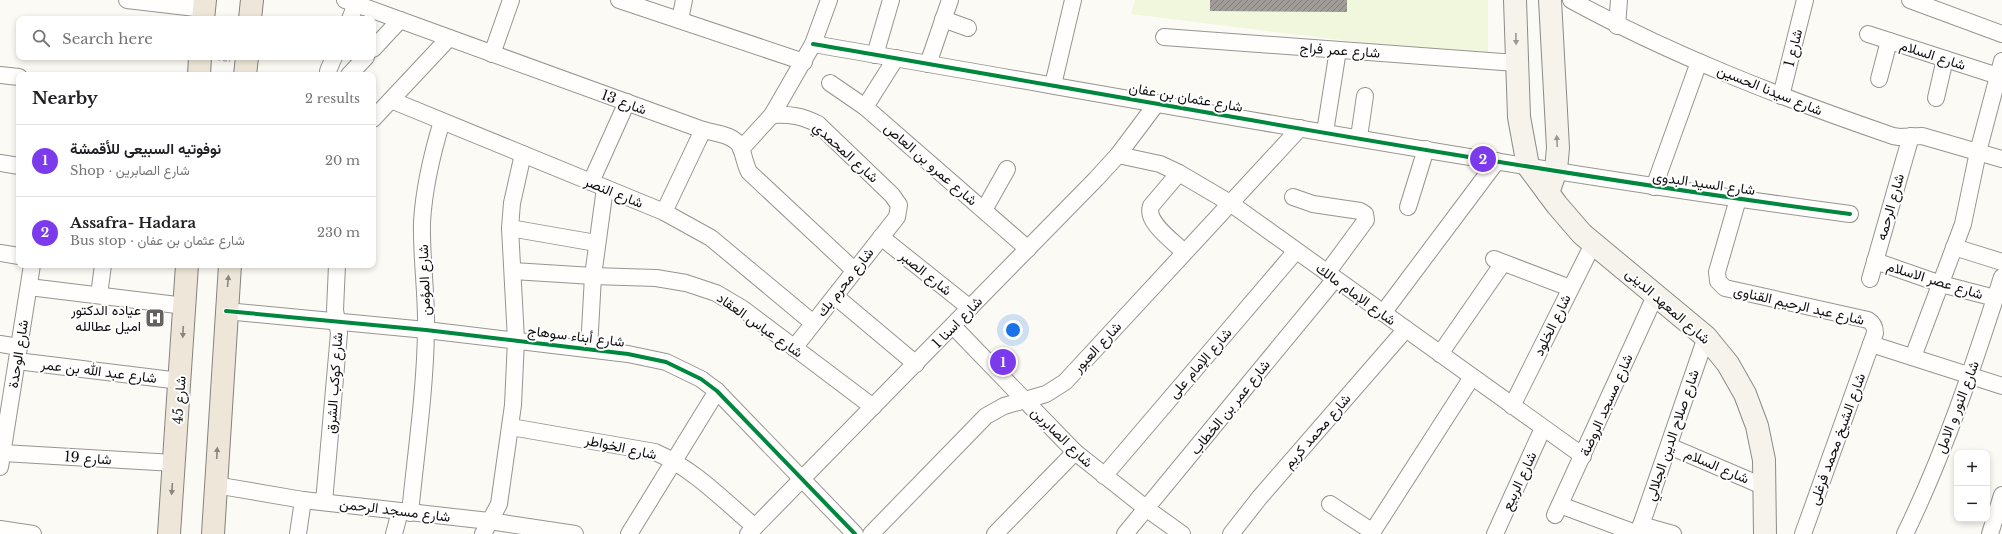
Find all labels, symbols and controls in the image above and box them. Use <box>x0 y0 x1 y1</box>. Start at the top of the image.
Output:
search box <box>16 16 376 60</box>
icon: search <box>30 27 52 49</box>
street label: شارع 1 <box>1780 27 1808 69</box>
text: Search here <box>62 29 153 48</box>
one-way arrow <box>1512 33 1519 45</box>
street label: شارع السلام <box>1897 36 1968 76</box>
street label: شارع عمر فراج <box>1299 38 1381 64</box>
street label: شارع سيدنا الحسين <box>1714 61 1825 121</box>
street label: شارع عثمان بن عفان <box>1127 78 1244 118</box>
street label: شارع 13 <box>598 85 649 120</box>
text: Nearby <box>32 88 98 109</box>
text: 2 results <box>305 90 360 107</box>
street label: شارع المحمدي <box>807 118 883 188</box>
street label: شارع عمرو بن العاص <box>879 119 981 211</box>
one-way arrow <box>1554 135 1561 147</box>
text: نوفوتيه السبيعى للأقمشة <box>70 139 221 158</box>
pin: 2 <box>1470 144 1496 174</box>
text: 1 <box>42 152 48 169</box>
text: 20 m <box>325 152 360 169</box>
text: Shop · شارع الصابرين <box>70 162 190 179</box>
street label: شارع السيد البدوى <box>1651 167 1756 201</box>
street label: شارع النصر <box>580 172 646 214</box>
street label: شارع الرحمه <box>1872 172 1910 243</box>
text: Assafra- Hadara <box>70 213 196 232</box>
text: 2 <box>41 224 49 241</box>
text: 230 m <box>317 224 360 241</box>
text: Bus stop · شارع عثمان بن عفان <box>70 232 245 249</box>
street label: شارع المؤمن <box>414 244 436 316</box>
street label: شارع محرم بك <box>812 244 879 321</box>
street label: شارع الصبر <box>894 246 956 301</box>
street label: شارع عصر الاسلام <box>1884 257 1985 305</box>
street label: شارع الإمام مالك <box>1311 259 1400 331</box>
street label: شارع المعهد الدينى <box>1620 264 1714 349</box>
one-way arrow <box>225 275 232 288</box>
street label: شارع عبد الرحيم القناوى <box>1732 281 1866 331</box>
street label: شارع عباس العقاد <box>712 289 807 363</box>
street label: شارع الخلود <box>1529 291 1576 360</box>
street label: شارع اسنا 1 <box>928 292 988 353</box>
place label: عياده الدكتور اميل عطالله <box>70 301 141 335</box>
hospital icon: عياده الدكتور اميل عطالله <box>144 307 166 329</box>
street label: شارع العبور <box>1068 318 1127 378</box>
street label: شارع الوحدة <box>4 319 34 390</box>
your location <box>1003 320 1023 340</box>
street label: شارع أبناء سوهاج <box>526 321 626 353</box>
street label: شارع الإمام على <box>1164 324 1237 403</box>
one-way arrow <box>180 326 187 338</box>
street label: شارع كوكب الشرق <box>321 332 349 434</box>
pin: 1 <box>990 347 1016 377</box>
street label: شارع مسجد الروضة <box>1575 351 1638 460</box>
street label: شارع عبد الله بن عمر <box>39 355 158 389</box>
street label: شارع عمر بن الخطاب <box>1186 356 1275 460</box>
street label: شارع النور و الامل <box>1931 358 1985 456</box>
street label: شارع صلاح الدين الجلالي <box>1641 367 1706 504</box>
street label: شارع الشيخ محمد فرغلى <box>1805 371 1871 508</box>
street label: شارع 45 <box>168 375 192 425</box>
street label: شارع محمد كريم <box>1280 390 1356 474</box>
street label: شارع الصابرين <box>1026 403 1097 473</box>
street label: شارع الخواطر <box>582 430 659 465</box>
street label: شارع السلام <box>1681 444 1752 489</box>
street label: شارع 19 <box>64 447 112 471</box>
one-way arrow <box>214 447 221 459</box>
street label: شارع الربيع <box>1498 449 1542 514</box>
map controls <box>1954 450 1990 522</box>
button: + <box>1954 450 1990 486</box>
one-way arrow <box>169 483 176 496</box>
button: − <box>1954 486 1990 522</box>
street label: شارع مسجد الرحمن <box>338 494 451 528</box>

